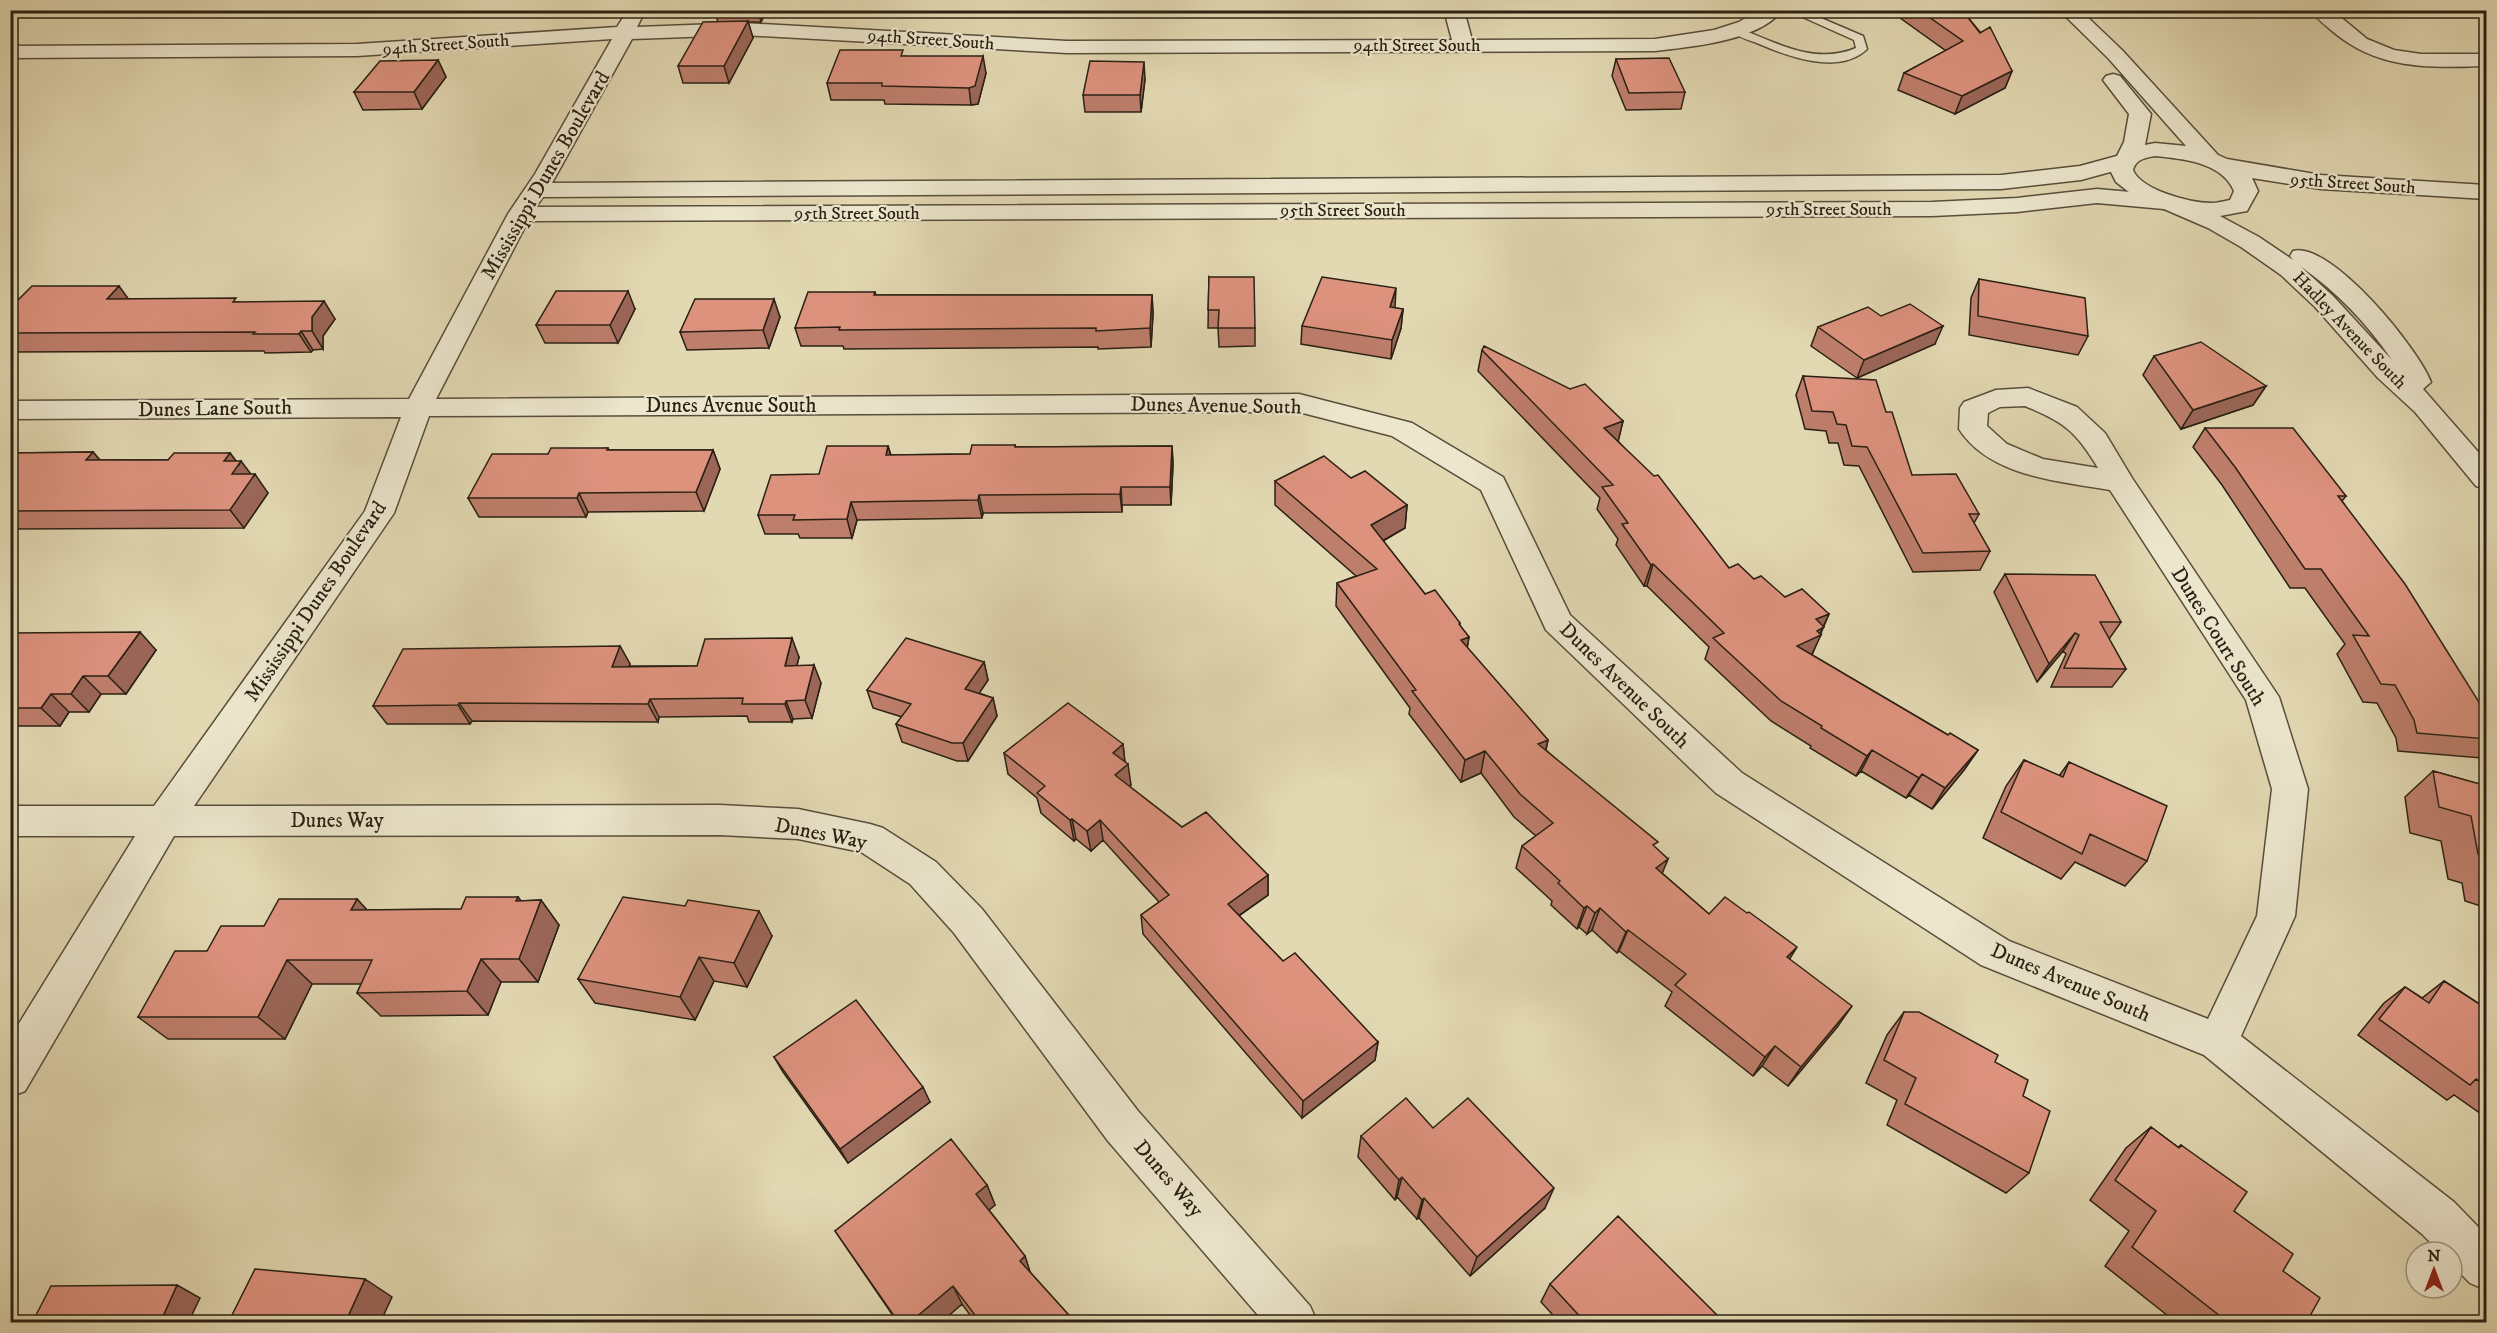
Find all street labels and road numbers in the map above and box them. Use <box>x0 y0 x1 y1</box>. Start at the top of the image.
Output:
street label: 94th Street South <box>866 25 996 55</box>
street label: 94th Street South <box>381 30 511 60</box>
street label: 94th Street South <box>1353 35 1481 57</box>
street label: Mississippi Dunes Boulevard <box>476 66 616 284</box>
street label: 95th Street South <box>2289 169 2417 199</box>
street label: 95th Street South <box>1765 199 1892 221</box>
street label: 95th Street South <box>1279 200 1406 222</box>
street label: 95th Street South <box>793 203 920 225</box>
street label: Hadley Avenue South <box>2288 267 2411 394</box>
street label: Dunes Avenue South <box>1130 392 1302 420</box>
street label: Dunes Avenue South <box>645 393 817 419</box>
street label: Dunes Lane South <box>138 395 292 423</box>
street label: Mississippi Dunes Boulevard <box>239 496 393 707</box>
street label: Dunes Court South <box>2165 562 2271 711</box>
street label: Dunes Avenue South <box>1554 617 1695 754</box>
street label: Dunes Way <box>290 808 385 834</box>
street label: Dunes Way <box>772 812 870 856</box>
street label: Dunes Avenue South <box>1987 938 2154 1028</box>
street label: Dunes Way <box>1128 1135 1209 1223</box>

